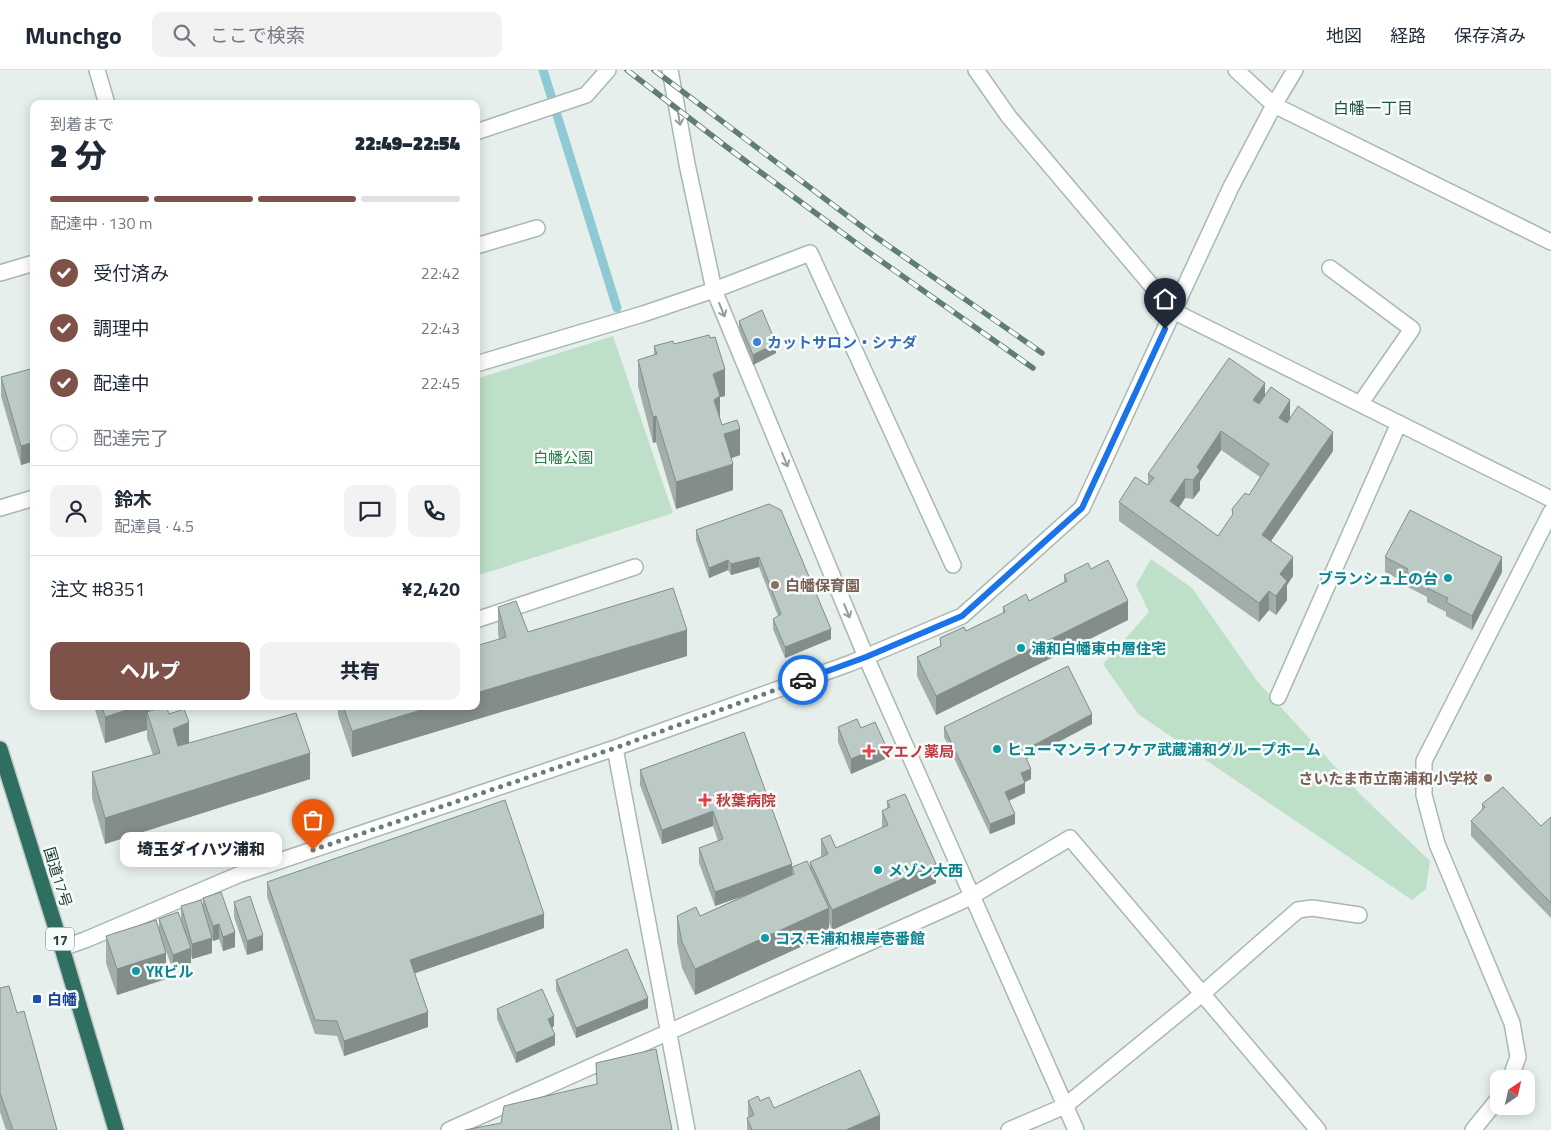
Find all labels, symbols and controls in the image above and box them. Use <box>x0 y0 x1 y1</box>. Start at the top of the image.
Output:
search box <box>152 12 502 57</box>
text: Munchgo <box>25 17 122 53</box>
text: ここで検索 <box>210 20 305 49</box>
icon: search <box>170 21 198 49</box>
text: 地図 <box>1326 22 1362 49</box>
text: 経路 <box>1390 22 1426 49</box>
text: 保存済み <box>1454 22 1526 49</box>
district label: 白幡一丁目 <box>1333 96 1413 120</box>
one-way arrow <box>674 110 684 126</box>
text: 到着まで <box>50 112 114 136</box>
text: 22:49–22:54 <box>355 128 460 157</box>
text: 2 分 <box>50 131 106 179</box>
text: 配達中 · 130 m <box>50 211 152 235</box>
text: 受付済み <box>93 258 169 287</box>
icon: check <box>50 259 78 287</box>
text: 22:42 <box>421 261 460 285</box>
pin <box>1144 278 1186 329</box>
icon: home <box>1151 285 1179 313</box>
one-way arrow <box>718 302 728 317</box>
text: 調理中 <box>93 313 150 342</box>
icon: check <box>50 314 78 342</box>
text: 22:43 <box>421 316 460 340</box>
place label: カットサロン・シナダ <box>767 331 917 354</box>
marker: カットサロン・シナダ <box>751 336 763 348</box>
text: 配達中 <box>93 368 150 397</box>
icon: check <box>50 369 78 397</box>
text: 22:45 <box>421 371 460 395</box>
text: 配達完了 <box>93 423 169 452</box>
park label: 白幡公園 <box>533 446 593 469</box>
one-way arrow <box>780 452 790 467</box>
text: 鈴木 <box>114 484 152 513</box>
button: person <box>50 485 102 537</box>
button: chat <box>344 485 396 537</box>
button: phone <box>408 485 460 537</box>
text: 配達員 · 4.5 <box>114 514 194 538</box>
place label: ブランシュ上の台 <box>1318 567 1438 590</box>
marker: ブランシュ上の台 <box>1442 572 1454 584</box>
text: 注文 #8351 <box>50 574 145 603</box>
text: ¥2,420 <box>402 574 460 603</box>
place label: 白幡保育園 <box>785 574 860 597</box>
marker: 白幡保育園 <box>769 579 781 591</box>
one-way arrow <box>843 603 852 618</box>
place label: 浦和白幡東中層住宅 <box>1031 637 1166 660</box>
button: ヘルプ <box>50 642 250 700</box>
button: 共有 <box>260 642 460 700</box>
marker: 浦和白幡東中層住宅 <box>1015 642 1027 654</box>
courier <box>778 655 828 705</box>
icon: car <box>789 666 817 694</box>
place label: ヒューマンライフケア武蔵浦和グループホーム <box>1007 738 1321 761</box>
place label: マエノ薬局 <box>879 740 954 763</box>
marker: ヒューマンライフケア武蔵浦和グループホーム <box>991 743 1003 755</box>
marker: マエノ薬局 <box>863 745 875 757</box>
place label: さいたま市立南浦和小学校 <box>1298 767 1478 790</box>
marker: さいたま市立南浦和小学校 <box>1482 772 1494 784</box>
place label: 秋葉病院 <box>716 789 776 812</box>
marker: 秋葉病院 <box>698 793 712 807</box>
pin <box>292 799 334 850</box>
icon: bag <box>299 806 327 834</box>
callout: 埼玉ダイハツ浦和 <box>120 832 283 868</box>
text: 埼玉ダイハツ浦和 <box>137 837 265 861</box>
street label: 国道17号 <box>38 844 78 910</box>
place label: メゾン大西 <box>888 859 963 882</box>
marker: メゾン大西 <box>872 864 884 876</box>
place label: コスモ浦和根岸壱番館 <box>775 927 925 950</box>
road number: 17 <box>46 928 74 951</box>
marker: コスモ浦和根岸壱番館 <box>759 932 771 944</box>
place label: YKビル <box>146 960 193 983</box>
marker: YKビル <box>130 965 142 977</box>
place label: 白幡 <box>47 988 77 1011</box>
marker: 白幡 <box>31 993 43 1005</box>
north arrow <box>1490 1070 1535 1115</box>
map controls <box>1490 1070 1535 1115</box>

